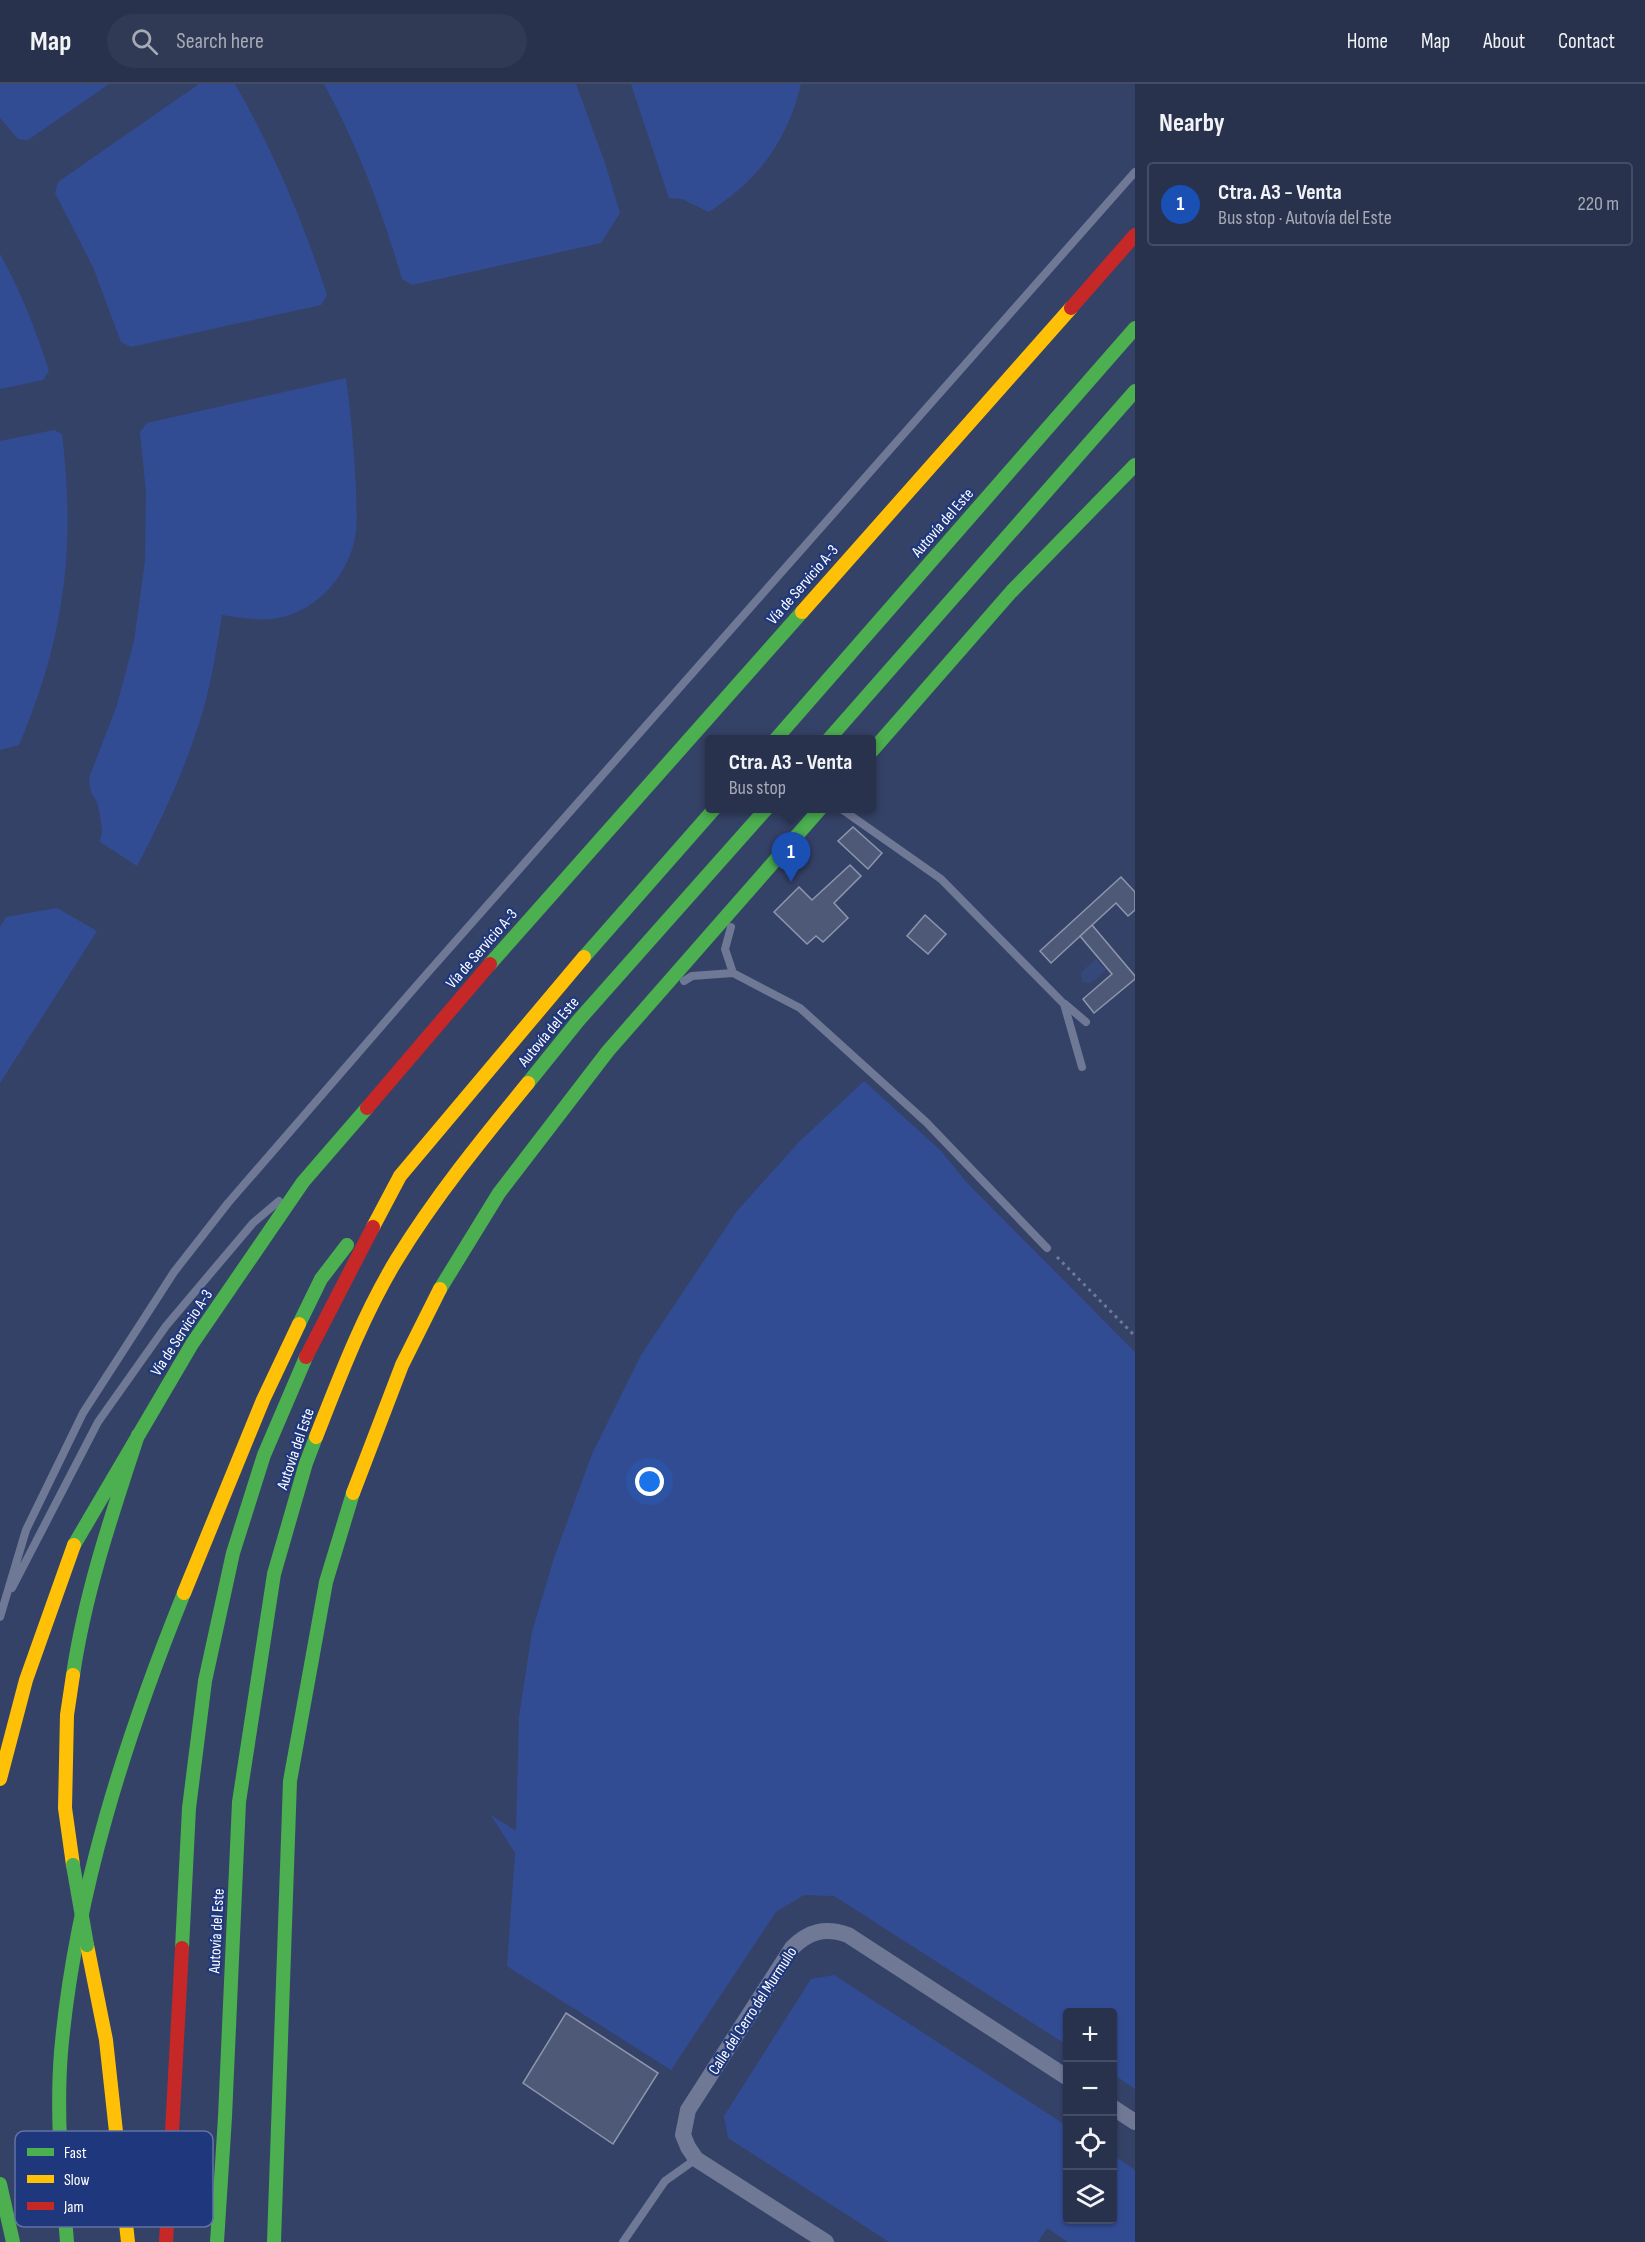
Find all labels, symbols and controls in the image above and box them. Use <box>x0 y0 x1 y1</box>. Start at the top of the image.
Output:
search box <box>107 14 527 68</box>
text: Map <box>30 25 71 58</box>
icon: search <box>128 25 161 58</box>
text: Search here <box>176 28 264 55</box>
text: Home <box>1347 29 1388 54</box>
text: Map <box>1421 29 1450 54</box>
text: About <box>1483 29 1525 54</box>
text: Contact <box>1558 29 1615 54</box>
text: Nearby <box>1159 108 1225 139</box>
text: Ctra. A3 - Venta <box>1218 179 1342 206</box>
text: 1 <box>1177 192 1184 216</box>
text: 220 m <box>1578 192 1619 216</box>
text: Bus stop · Autovía del Este <box>1218 206 1392 230</box>
street label: Autovía del Este <box>907 485 978 562</box>
street label: Vía de Servicio A-3 <box>763 541 843 629</box>
popup <box>705 735 876 813</box>
text: Ctra. A3 - Venta <box>729 749 852 776</box>
text: Bus stop <box>729 776 786 800</box>
pin: 1 <box>772 832 810 882</box>
street label: Vía de Servicio A-3 <box>442 905 522 993</box>
street label: Autovía del Este <box>514 993 584 1071</box>
street label: Vía de Servicio A-3 <box>147 1286 217 1380</box>
street label: Autovía del Este <box>273 1406 319 1493</box>
your location <box>635 1467 664 1496</box>
street label: Autovía del Este <box>205 1888 229 1975</box>
street label: Calle del Cerro del Murmullo <box>705 1944 801 2078</box>
map controls <box>1063 2008 1117 2224</box>
button: + <box>1063 2008 1117 2062</box>
button: − <box>1063 2062 1117 2116</box>
button: locate <box>1063 2116 1117 2170</box>
legend <box>15 2131 213 2227</box>
text: Fast <box>64 2144 87 2163</box>
button: layers <box>1063 2170 1117 2224</box>
text: Slow <box>64 2171 89 2190</box>
text: Jam <box>63 2198 84 2217</box>

